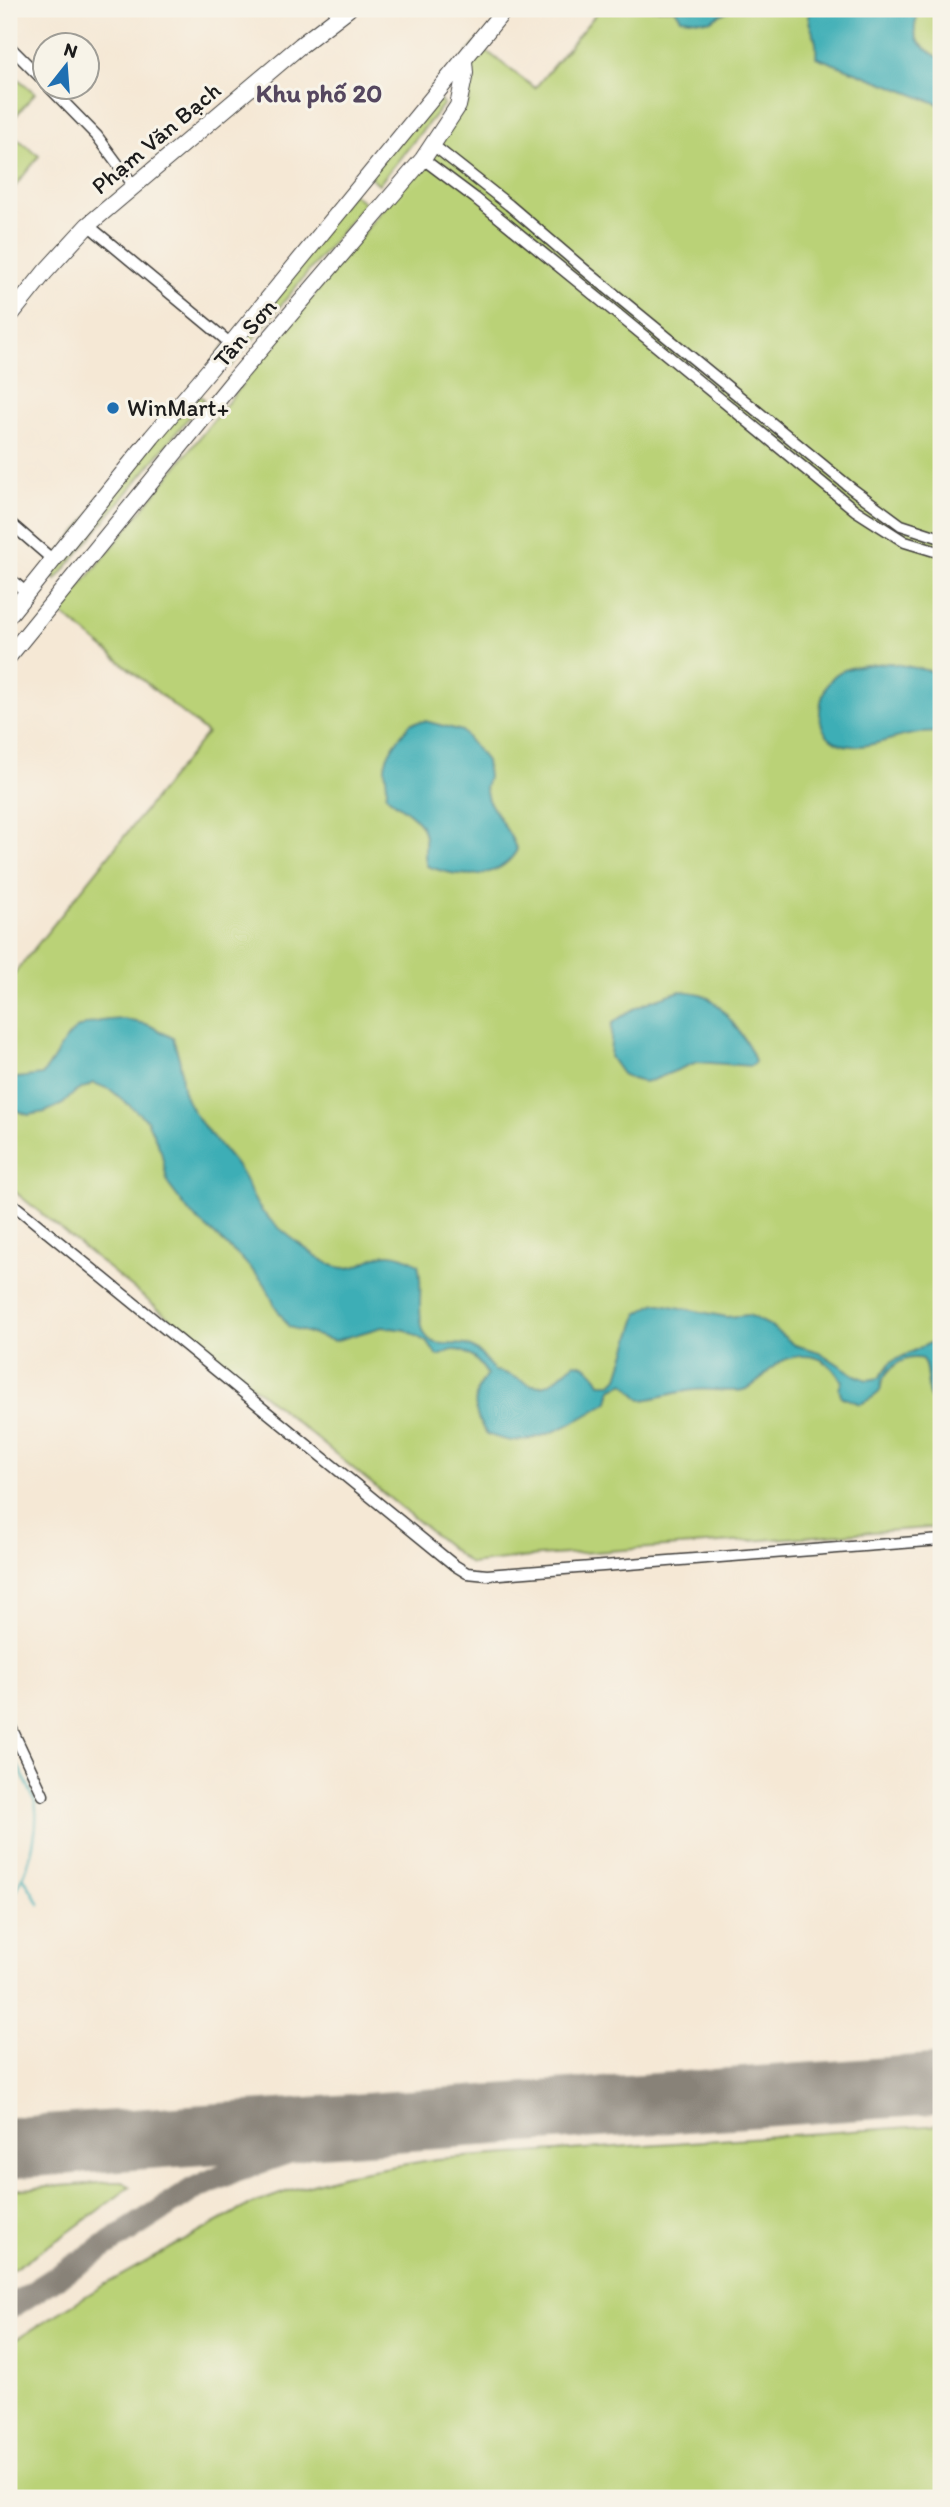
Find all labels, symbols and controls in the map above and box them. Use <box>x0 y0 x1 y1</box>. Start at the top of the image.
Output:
north arrow <box>32 32 102 102</box>
text: N <box>61 37 80 63</box>
street label: Phạm Văn Bạch <box>85 75 226 200</box>
district label: Khu phố 20 <box>256 77 382 109</box>
street label: Tân Sơn <box>207 292 283 373</box>
place label: WinMart+ <box>127 393 229 422</box>
marker: WinMart+ <box>105 400 121 416</box>

